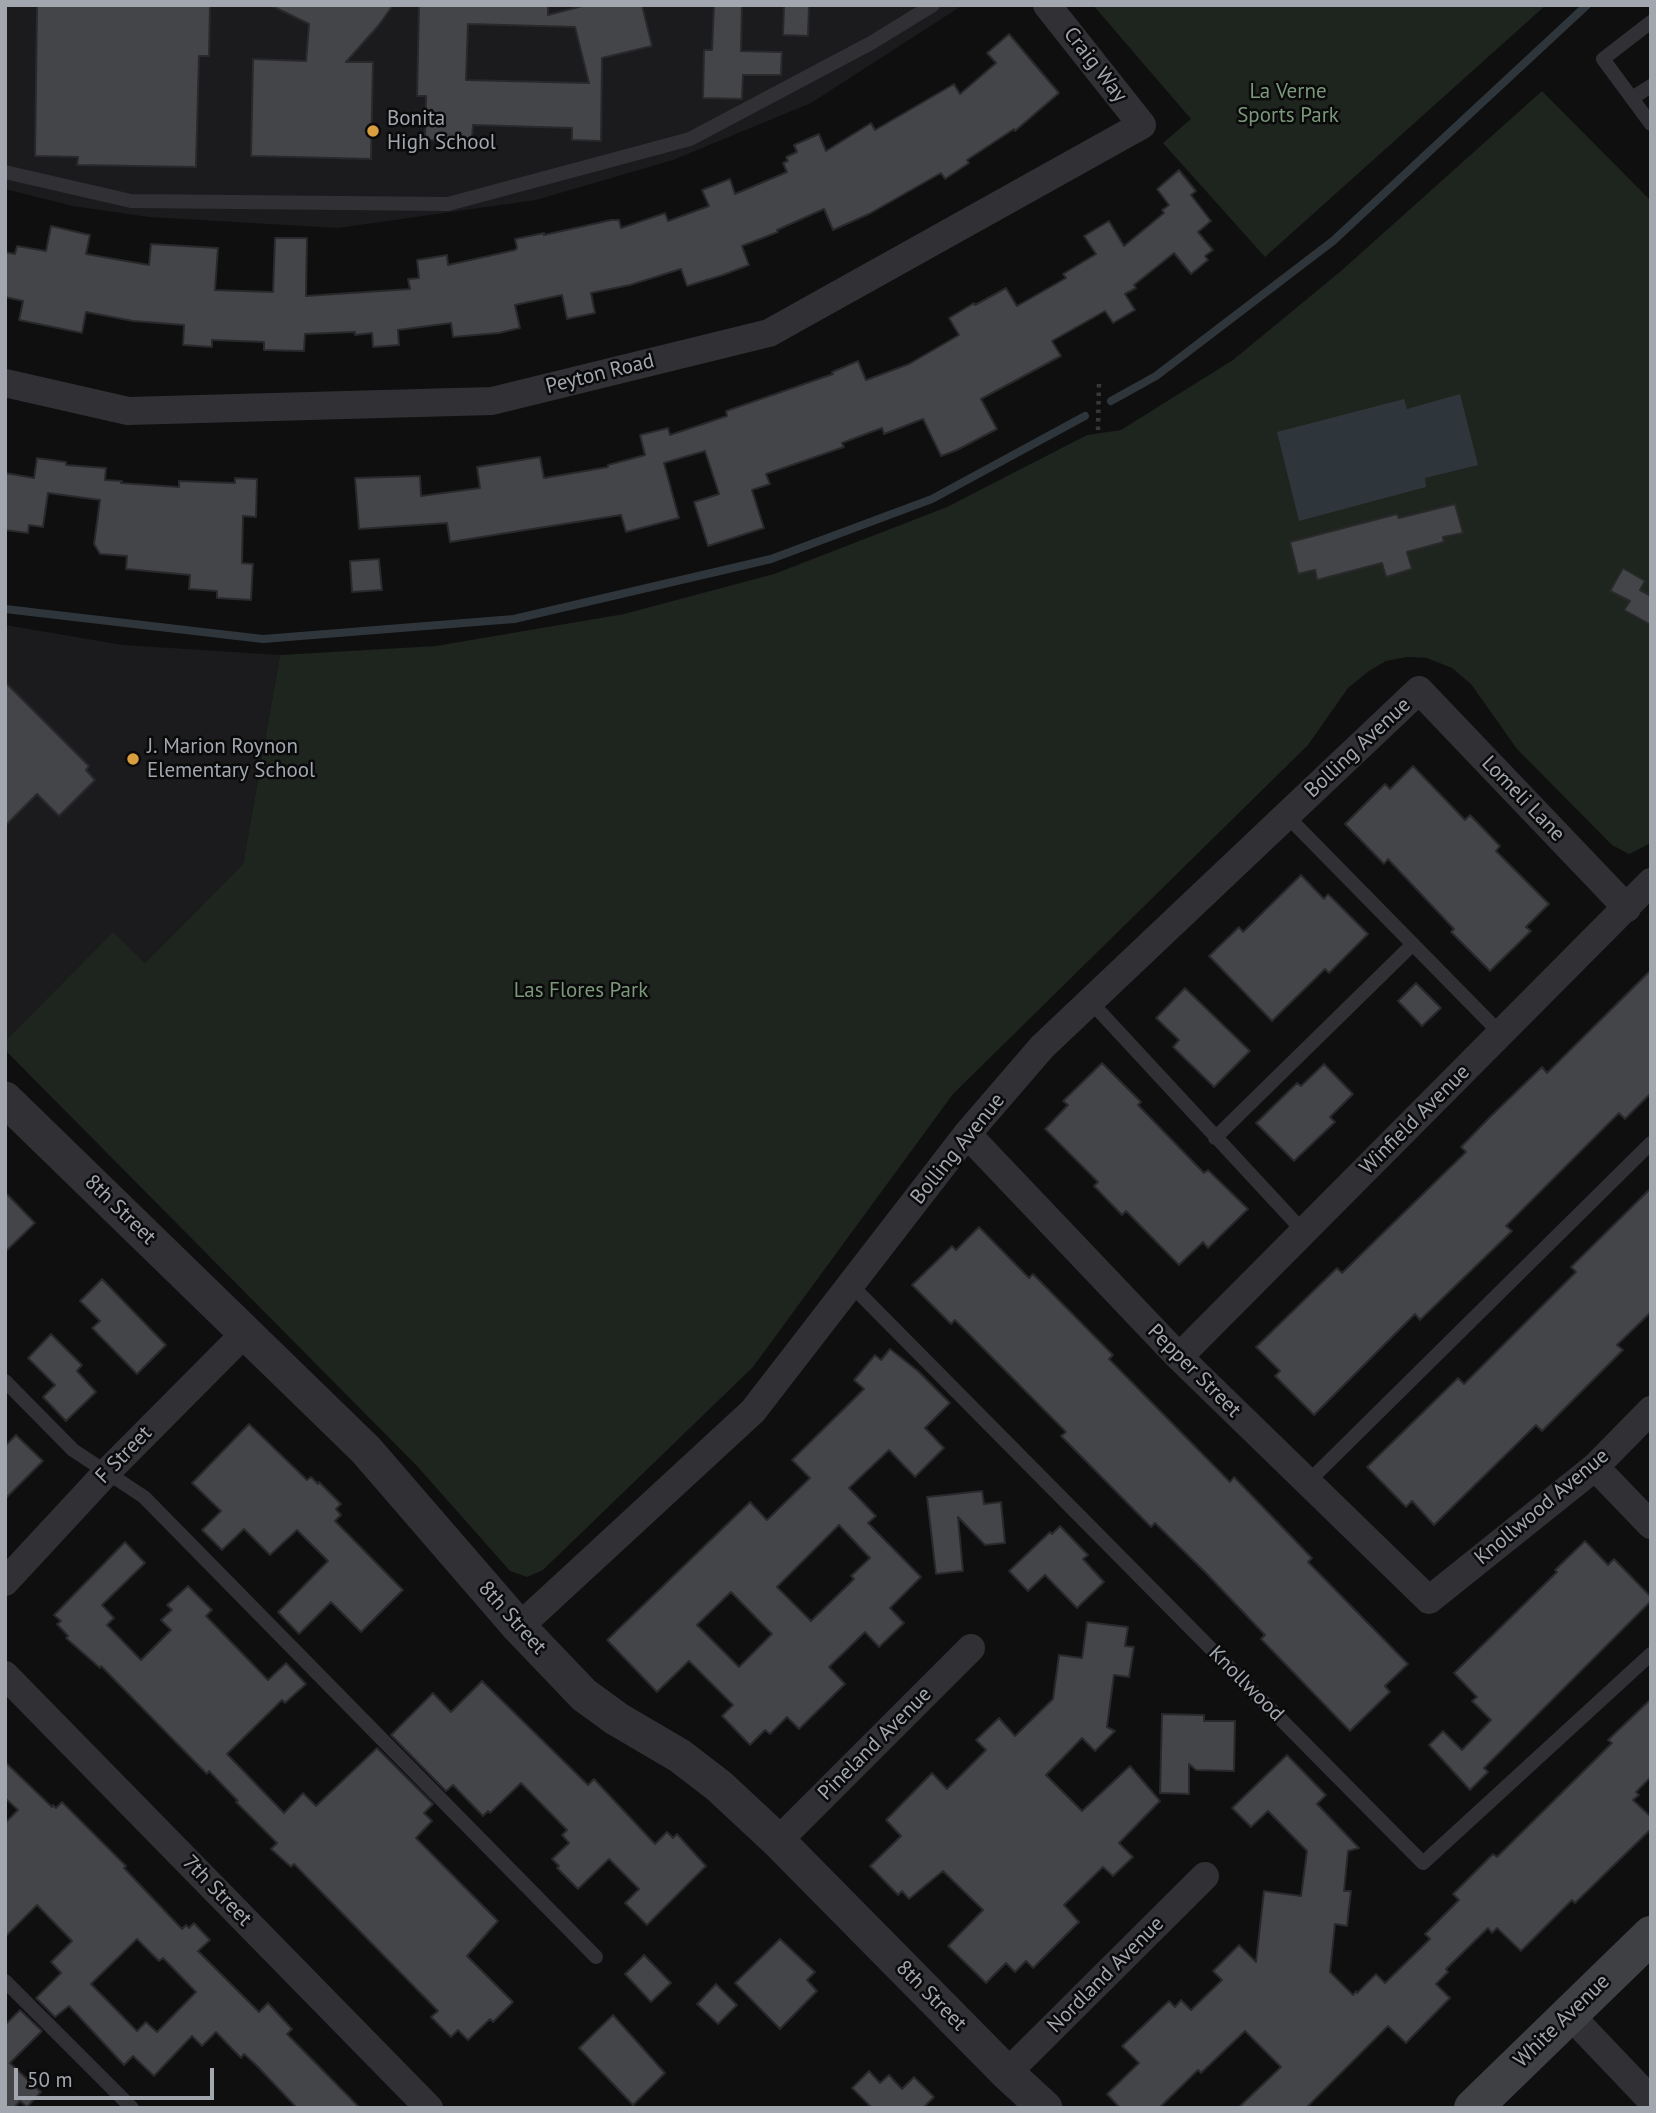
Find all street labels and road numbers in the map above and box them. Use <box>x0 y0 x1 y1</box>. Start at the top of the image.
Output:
street label: Craig Way <box>1058 22 1132 108</box>
street label: Peyton Road <box>543 348 657 400</box>
street label: Bolling Avenue <box>1300 693 1416 803</box>
street label: Lomeli Lane <box>1476 751 1570 847</box>
street label: Winfield Avenue <box>1355 1060 1475 1180</box>
street label: Bolling Avenue <box>906 1088 1010 1210</box>
street label: 8th Street <box>79 1170 161 1250</box>
street label: Pepper Street <box>1142 1319 1246 1423</box>
street label: F Street <box>91 1421 157 1489</box>
street label: Knollwood Avenue <box>1470 1444 1614 1570</box>
street label: 8th Street <box>473 1576 551 1660</box>
street label: Knollwood <box>1203 1641 1289 1727</box>
street label: Pineland Avenue <box>813 1682 937 1806</box>
street label: 7th Street <box>177 1850 257 1932</box>
street label: Nordland Avenue <box>1043 1912 1169 2038</box>
street label: 8th Street <box>891 1956 971 2036</box>
street label: White Avenue <box>1509 1969 1615 2073</box>

